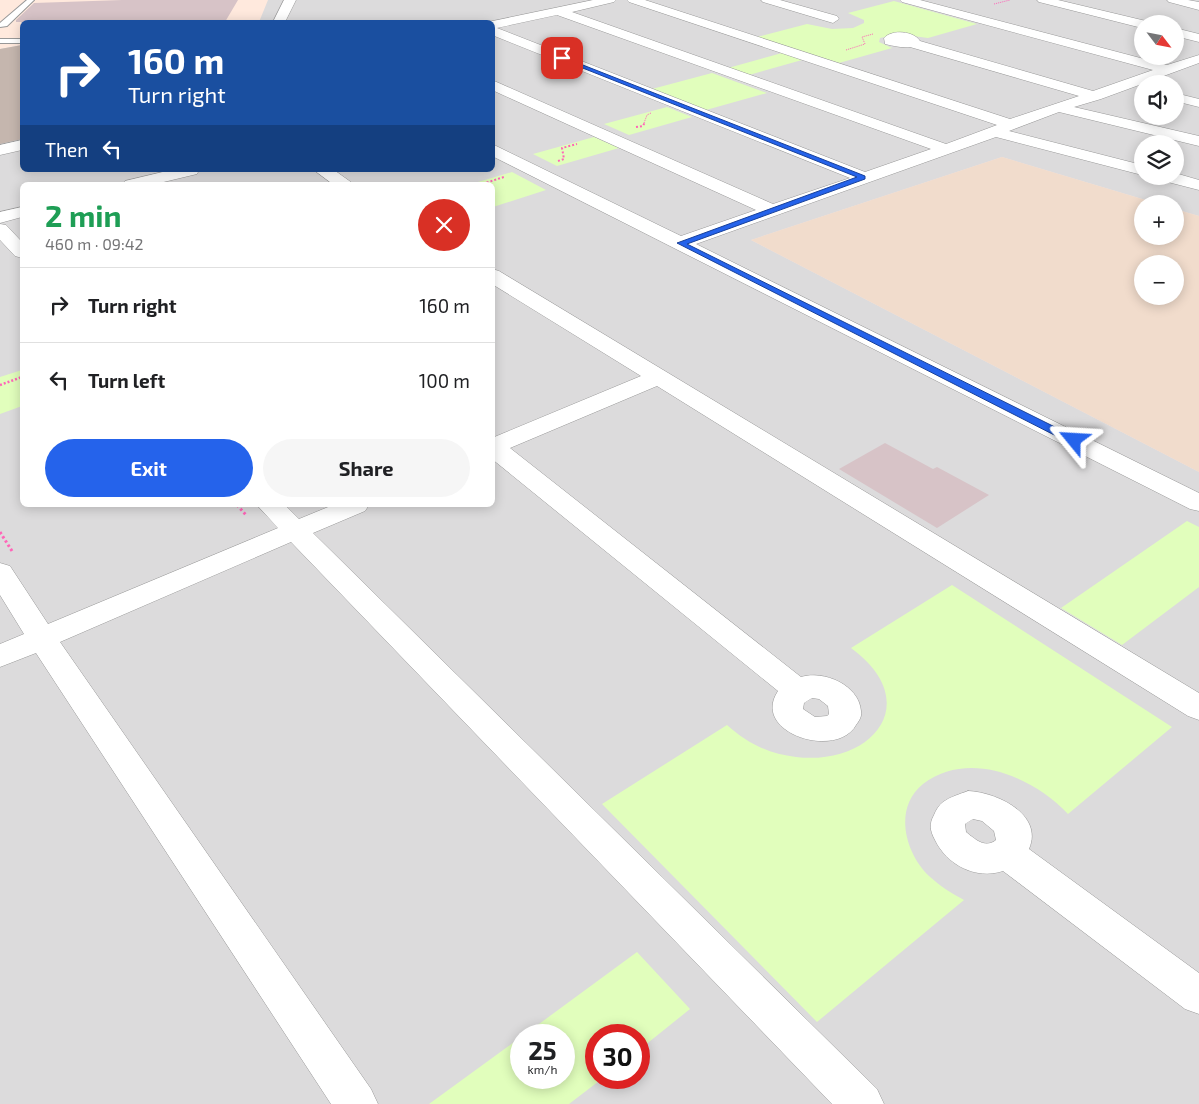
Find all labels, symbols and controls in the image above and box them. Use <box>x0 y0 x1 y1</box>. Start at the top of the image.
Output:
north arrow <box>1134 15 1184 65</box>
map controls <box>1134 15 1184 305</box>
pin <box>541 37 583 79</box>
text: 160 m <box>128 39 224 81</box>
icon: right <box>45 40 110 105</box>
icon: arrive <box>548 44 576 72</box>
button: sound <box>1134 75 1184 125</box>
text: Turn right <box>128 81 226 107</box>
icon: left <box>98 135 126 163</box>
button: layers <box>1134 135 1184 185</box>
text: Then <box>45 138 88 161</box>
button: + <box>1134 195 1184 245</box>
text: 2 min <box>45 197 122 233</box>
button: close <box>418 199 470 251</box>
text: 460 m · 09:42 <box>45 234 144 253</box>
button: − <box>1134 255 1184 305</box>
icon: right <box>45 291 73 319</box>
text: Turn right <box>88 294 176 317</box>
text: 160 m <box>419 294 470 317</box>
icon: left <box>45 366 73 394</box>
text: Turn left <box>88 369 165 392</box>
text: 100 m <box>419 369 470 392</box>
position arrow <box>1047 413 1099 465</box>
button: Exit <box>45 439 253 497</box>
button: Share <box>263 439 470 497</box>
speed limit sign: 30 <box>585 1024 650 1089</box>
text: 25 <box>528 1035 557 1065</box>
text: km/h <box>528 1062 557 1076</box>

